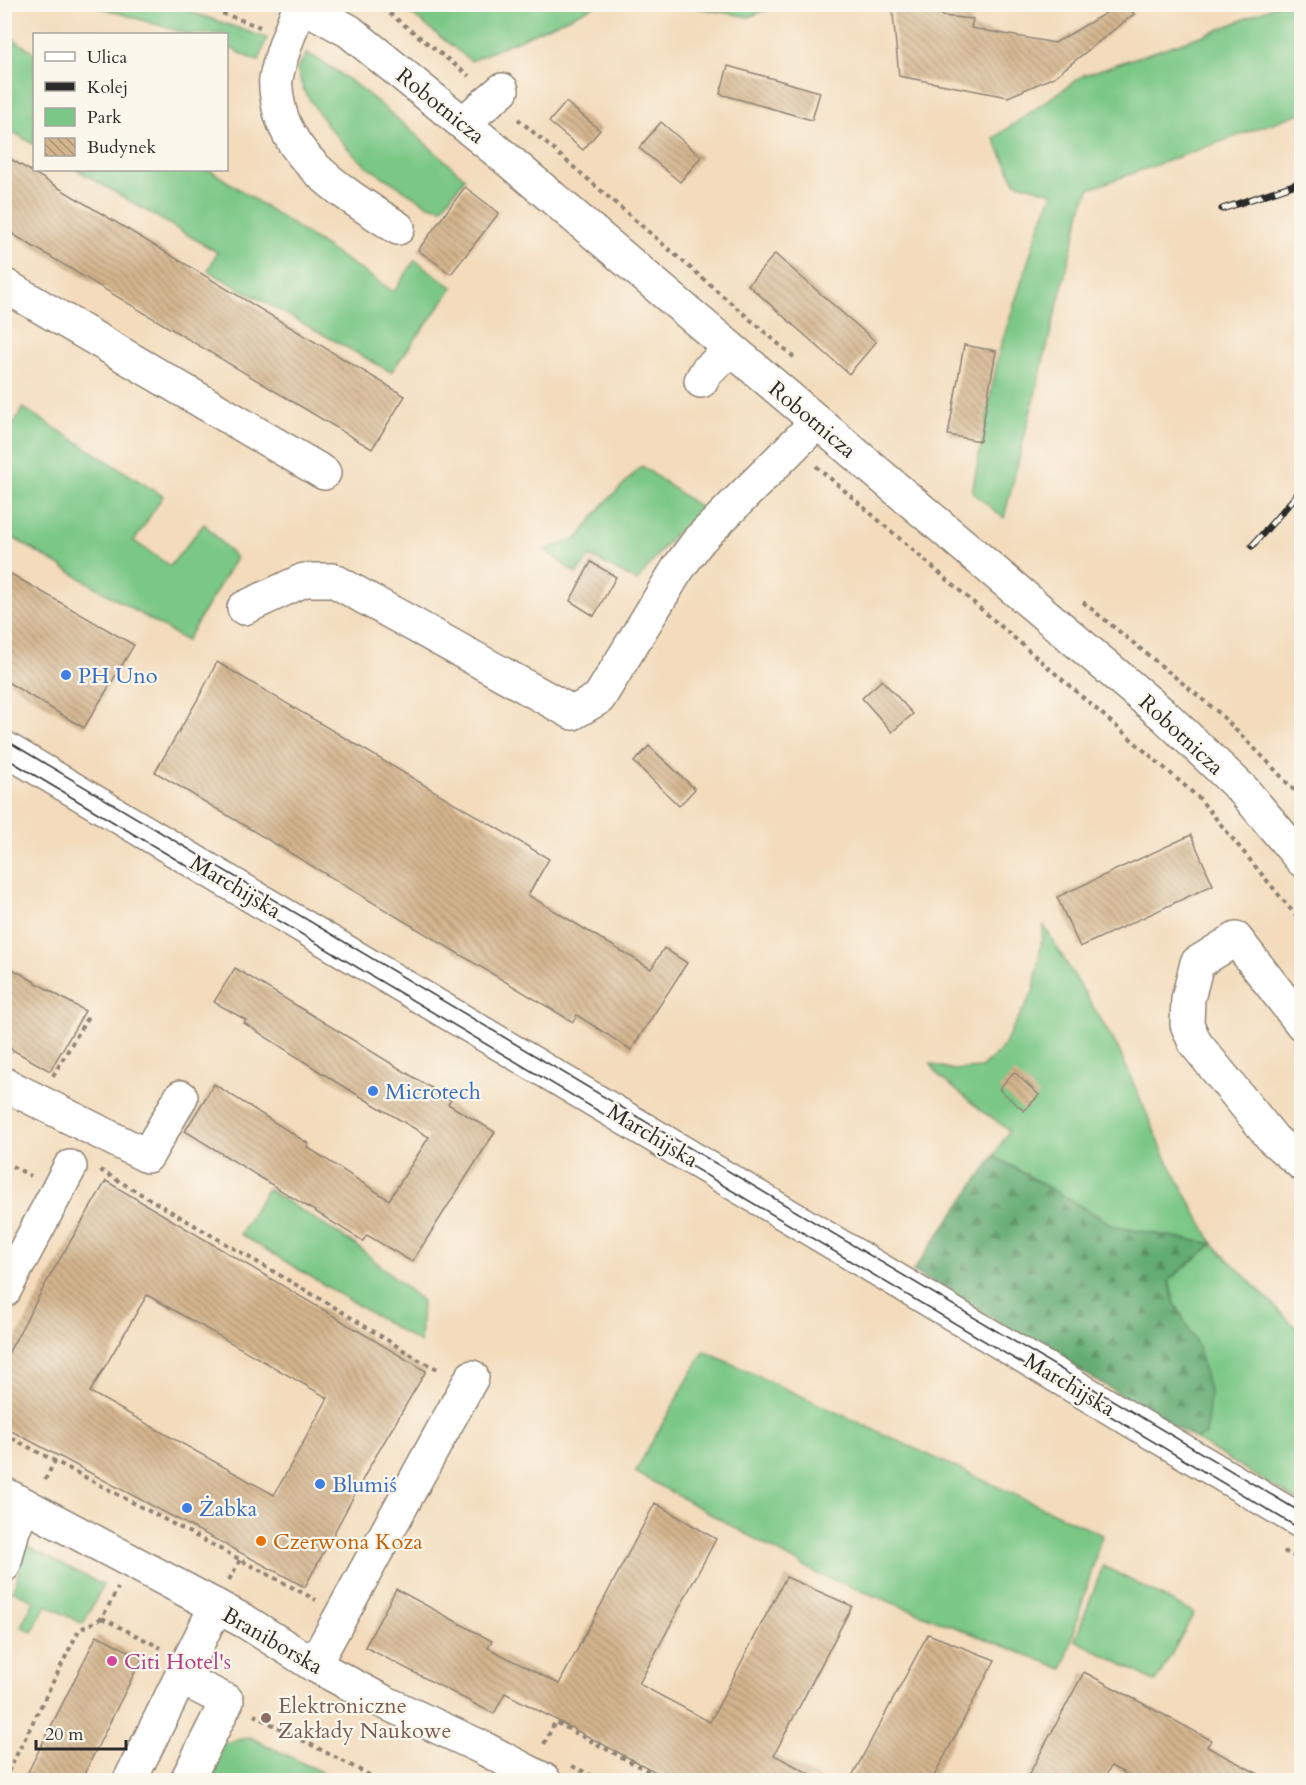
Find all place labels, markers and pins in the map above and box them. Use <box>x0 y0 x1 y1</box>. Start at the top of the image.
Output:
place label: PH Uno <box>78 661 158 691</box>
marker: PH Uno <box>59 668 73 682</box>
place label: Microtech <box>385 1077 481 1107</box>
marker: Microtech <box>366 1084 380 1098</box>
place label: Blumiś <box>332 1470 397 1500</box>
marker: Blumiś <box>313 1477 327 1491</box>
place label: Żabka <box>199 1494 258 1524</box>
marker: Żabka <box>180 1501 194 1515</box>
place label: Czerwona Koza <box>273 1527 423 1557</box>
marker: Czerwona Koza <box>254 1534 268 1548</box>
place label: Citi Hotel's <box>124 1647 231 1677</box>
marker: Citi Hotel's <box>105 1654 119 1668</box>
place label: Elektroniczne Zakłady Naukowe <box>278 1691 451 1746</box>
marker: Elektroniczne Zakłady Naukowe <box>259 1711 273 1725</box>

